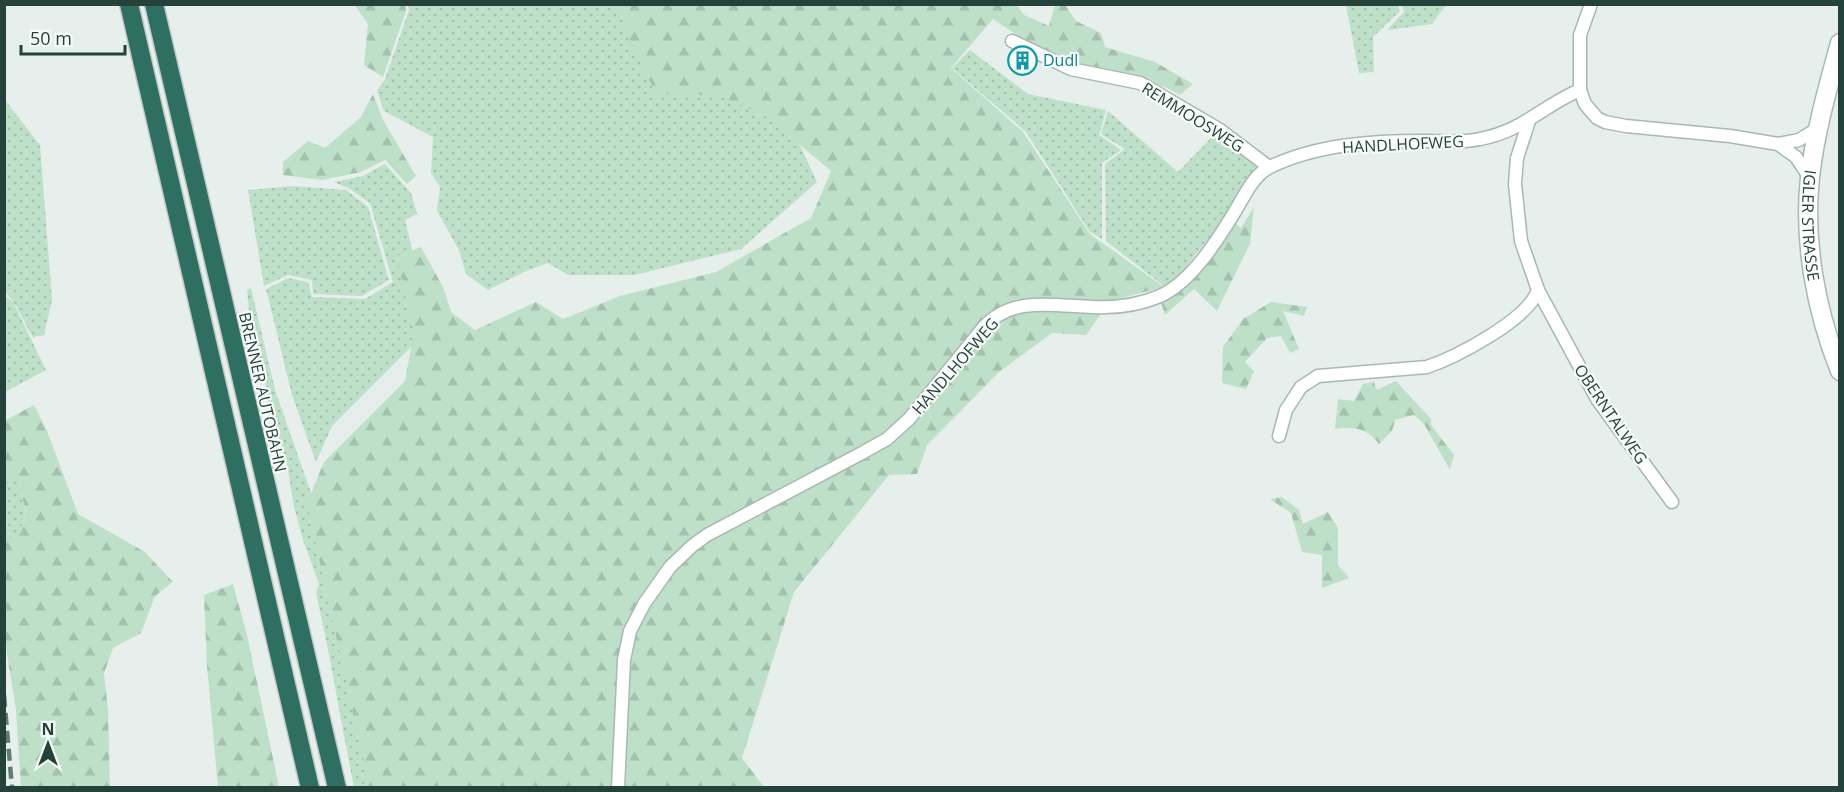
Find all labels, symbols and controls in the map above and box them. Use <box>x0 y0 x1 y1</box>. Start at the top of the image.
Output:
scale bar <box>21 18 124 56</box>
text: 50 m <box>30 26 72 50</box>
building icon: Dudl <box>1006 44 1038 76</box>
place label: Dudl <box>1043 49 1078 71</box>
street label: REMMOOSWEG <box>1138 77 1248 157</box>
street label: HANDLHOFWEG <box>1342 130 1464 158</box>
street label: IGLER STRASSE <box>1797 169 1825 283</box>
street label: BRENNER AUTOBAHN <box>234 310 292 474</box>
street label: HANDLHOFWEG <box>907 313 1003 419</box>
street label: OBERNTALWEG <box>1569 360 1653 468</box>
north arrow <box>18 714 78 774</box>
text: N <box>41 718 55 740</box>

